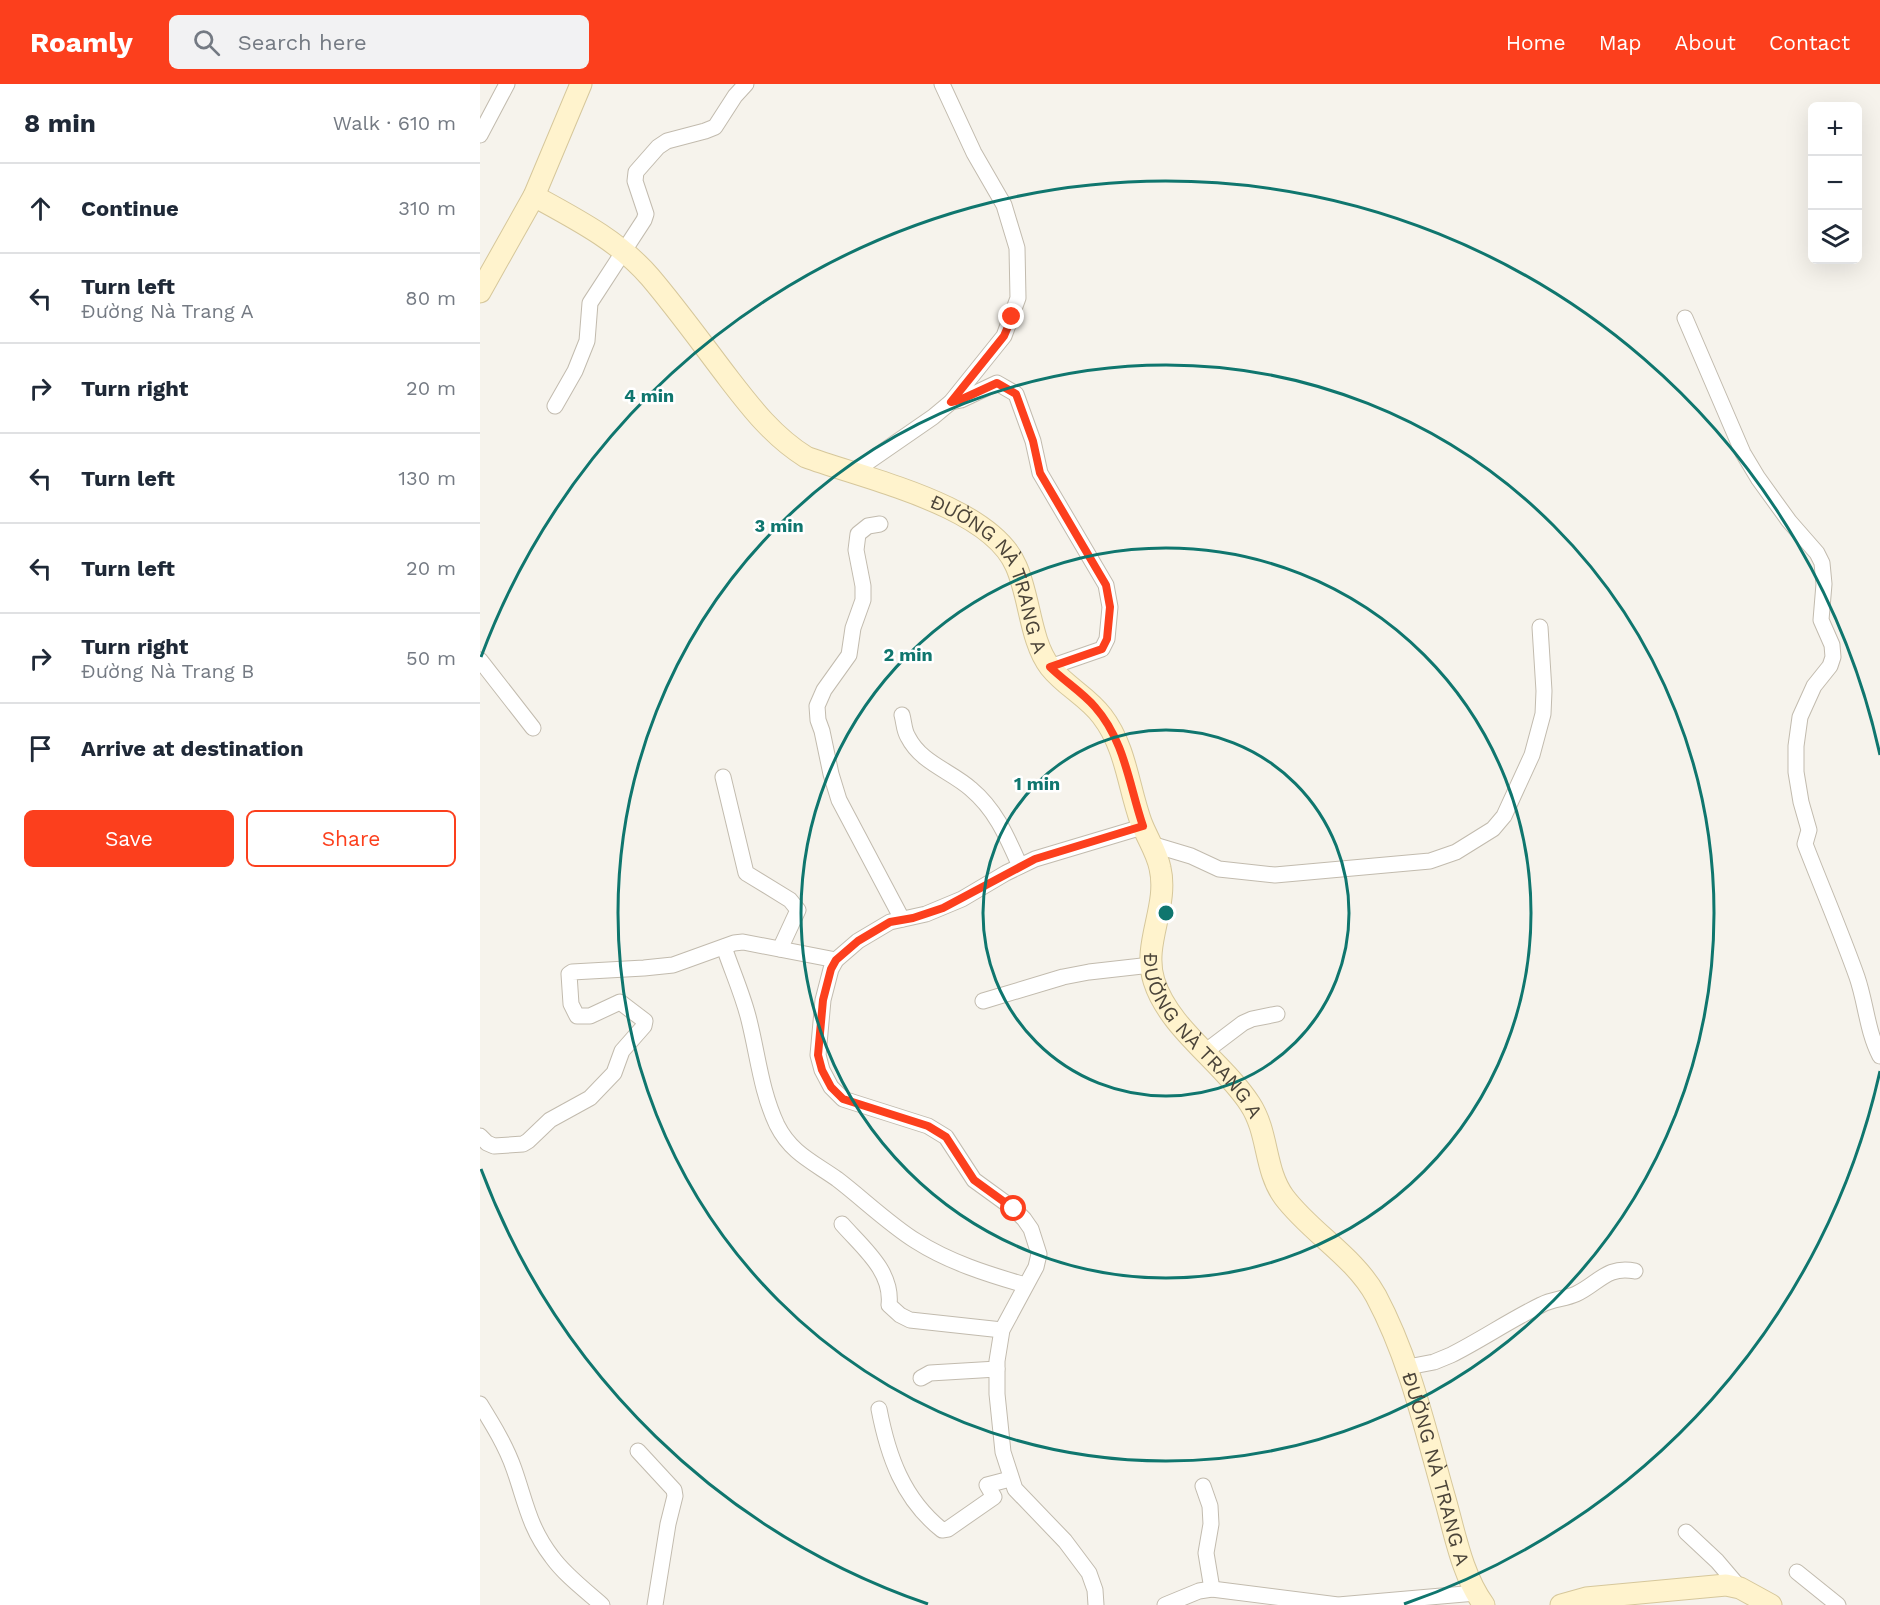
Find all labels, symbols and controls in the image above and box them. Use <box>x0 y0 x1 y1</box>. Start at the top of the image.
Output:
search box <box>169 15 589 69</box>
text: Roamly <box>30 26 133 59</box>
icon: search <box>190 26 223 59</box>
text: Search here <box>238 30 367 55</box>
text: Home <box>1506 30 1566 55</box>
text: Map <box>1599 30 1642 55</box>
text: About <box>1675 30 1736 55</box>
text: Contact <box>1769 30 1850 55</box>
map controls <box>1808 102 1862 264</box>
button: + <box>1808 102 1862 156</box>
text: 8 min <box>24 108 96 138</box>
text: Walk · 610 m <box>333 111 456 135</box>
button: − <box>1808 156 1862 210</box>
icon: ahead <box>24 192 57 225</box>
text: Continue <box>81 196 179 221</box>
text: 310 m <box>398 196 456 220</box>
button: layers <box>1808 210 1862 264</box>
text: Turn left <box>81 274 175 299</box>
icon: left <box>24 282 57 315</box>
text: 80 m <box>405 286 456 310</box>
text: Đường Nà Trang A <box>81 299 254 323</box>
route end <box>998 303 1024 329</box>
icon: right <box>24 372 57 405</box>
text: Turn right <box>81 376 188 401</box>
text: 20 m <box>406 376 456 400</box>
text: 4 min <box>624 385 674 406</box>
icon: left <box>24 462 57 495</box>
text: Turn left <box>81 466 175 491</box>
text: 130 m <box>398 466 456 490</box>
street label: ĐƯỜNG NÀ TRANG A <box>926 489 1052 657</box>
text: 3 min <box>754 515 804 536</box>
icon: left <box>24 552 57 585</box>
text: Turn left <box>81 556 175 581</box>
text: 20 m <box>406 556 456 580</box>
text: Turn right <box>81 634 188 659</box>
icon: right <box>24 642 57 675</box>
text: 2 min <box>883 644 933 665</box>
text: 50 m <box>406 646 456 670</box>
text: Đường Nà Trang B <box>81 659 254 683</box>
icon: arrive <box>24 732 57 765</box>
text: Arrive at destination <box>81 736 304 761</box>
text: 1 min <box>1014 773 1060 794</box>
button: Save <box>24 810 234 867</box>
button: Share <box>246 810 456 867</box>
centre of rings <box>1156 903 1176 923</box>
street label: ĐƯỜNG NÀ TRANG A <box>1139 953 1268 1122</box>
route start <box>1000 1195 1026 1221</box>
street label: ĐƯỜNG NÀ TRANG A <box>1397 1369 1475 1569</box>

